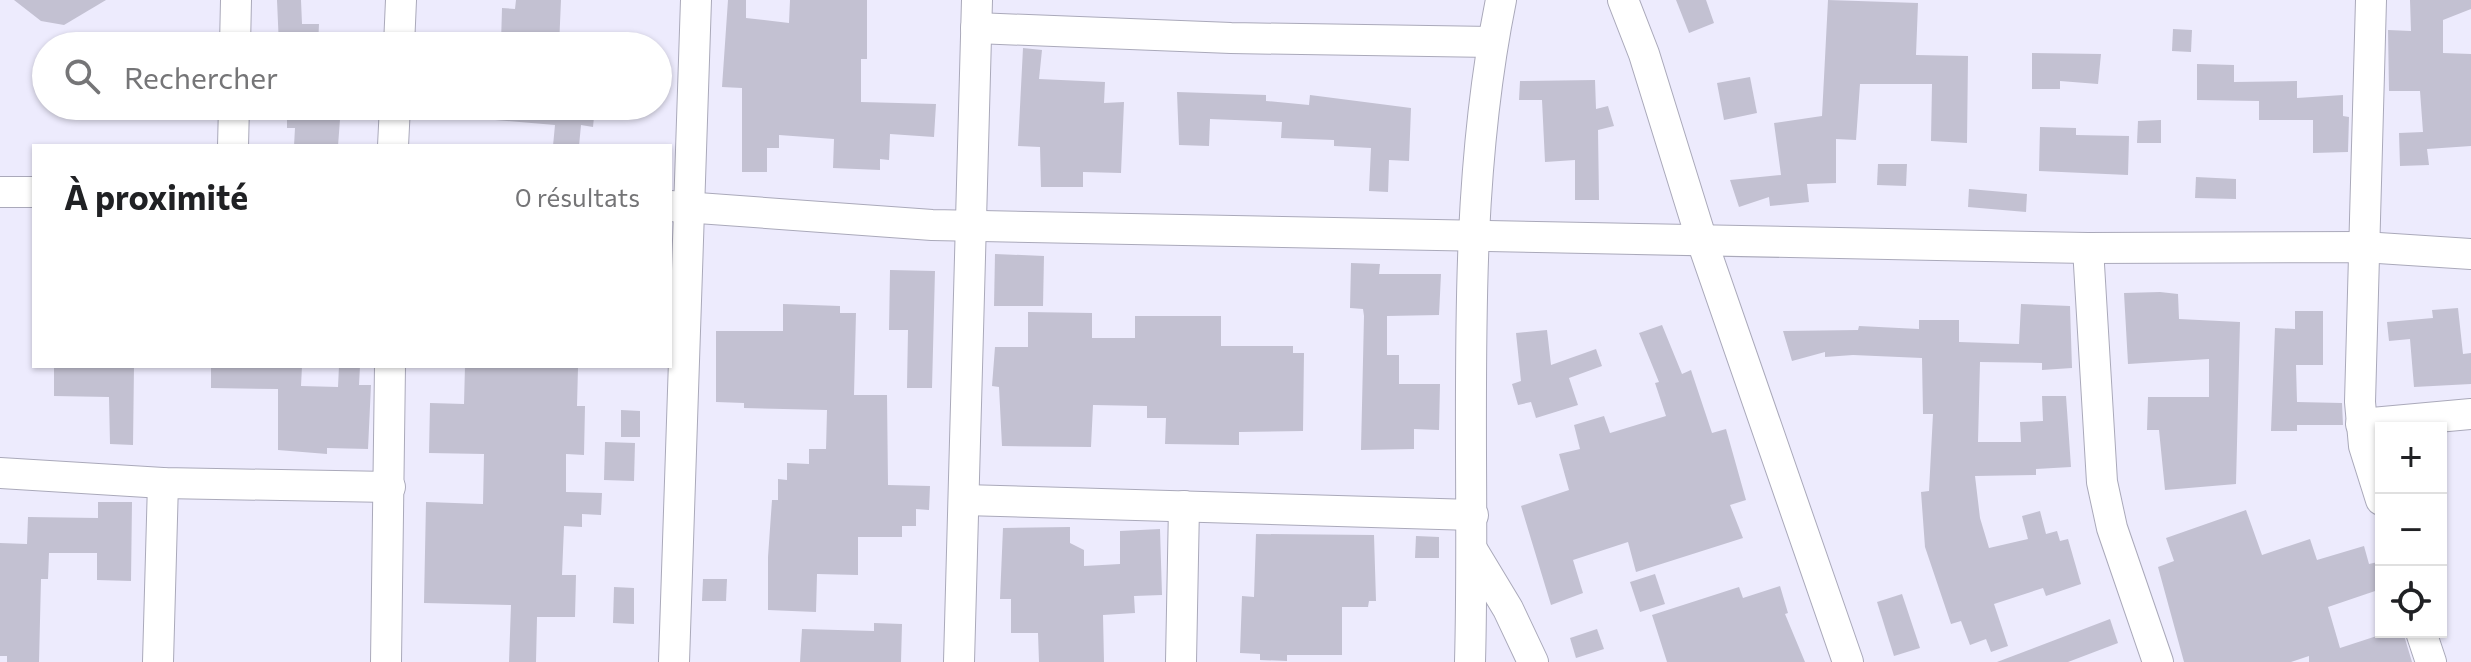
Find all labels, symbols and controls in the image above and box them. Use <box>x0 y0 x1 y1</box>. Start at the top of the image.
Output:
search box <box>32 32 672 120</box>
icon: search <box>60 54 104 98</box>
text: Rechercher <box>124 58 278 95</box>
text: À proximité <box>64 175 248 217</box>
text: 0 résultats <box>515 181 640 212</box>
map controls <box>2375 422 2447 638</box>
button: + <box>2375 422 2447 494</box>
button: − <box>2375 494 2447 566</box>
button: locate <box>2375 566 2447 638</box>

